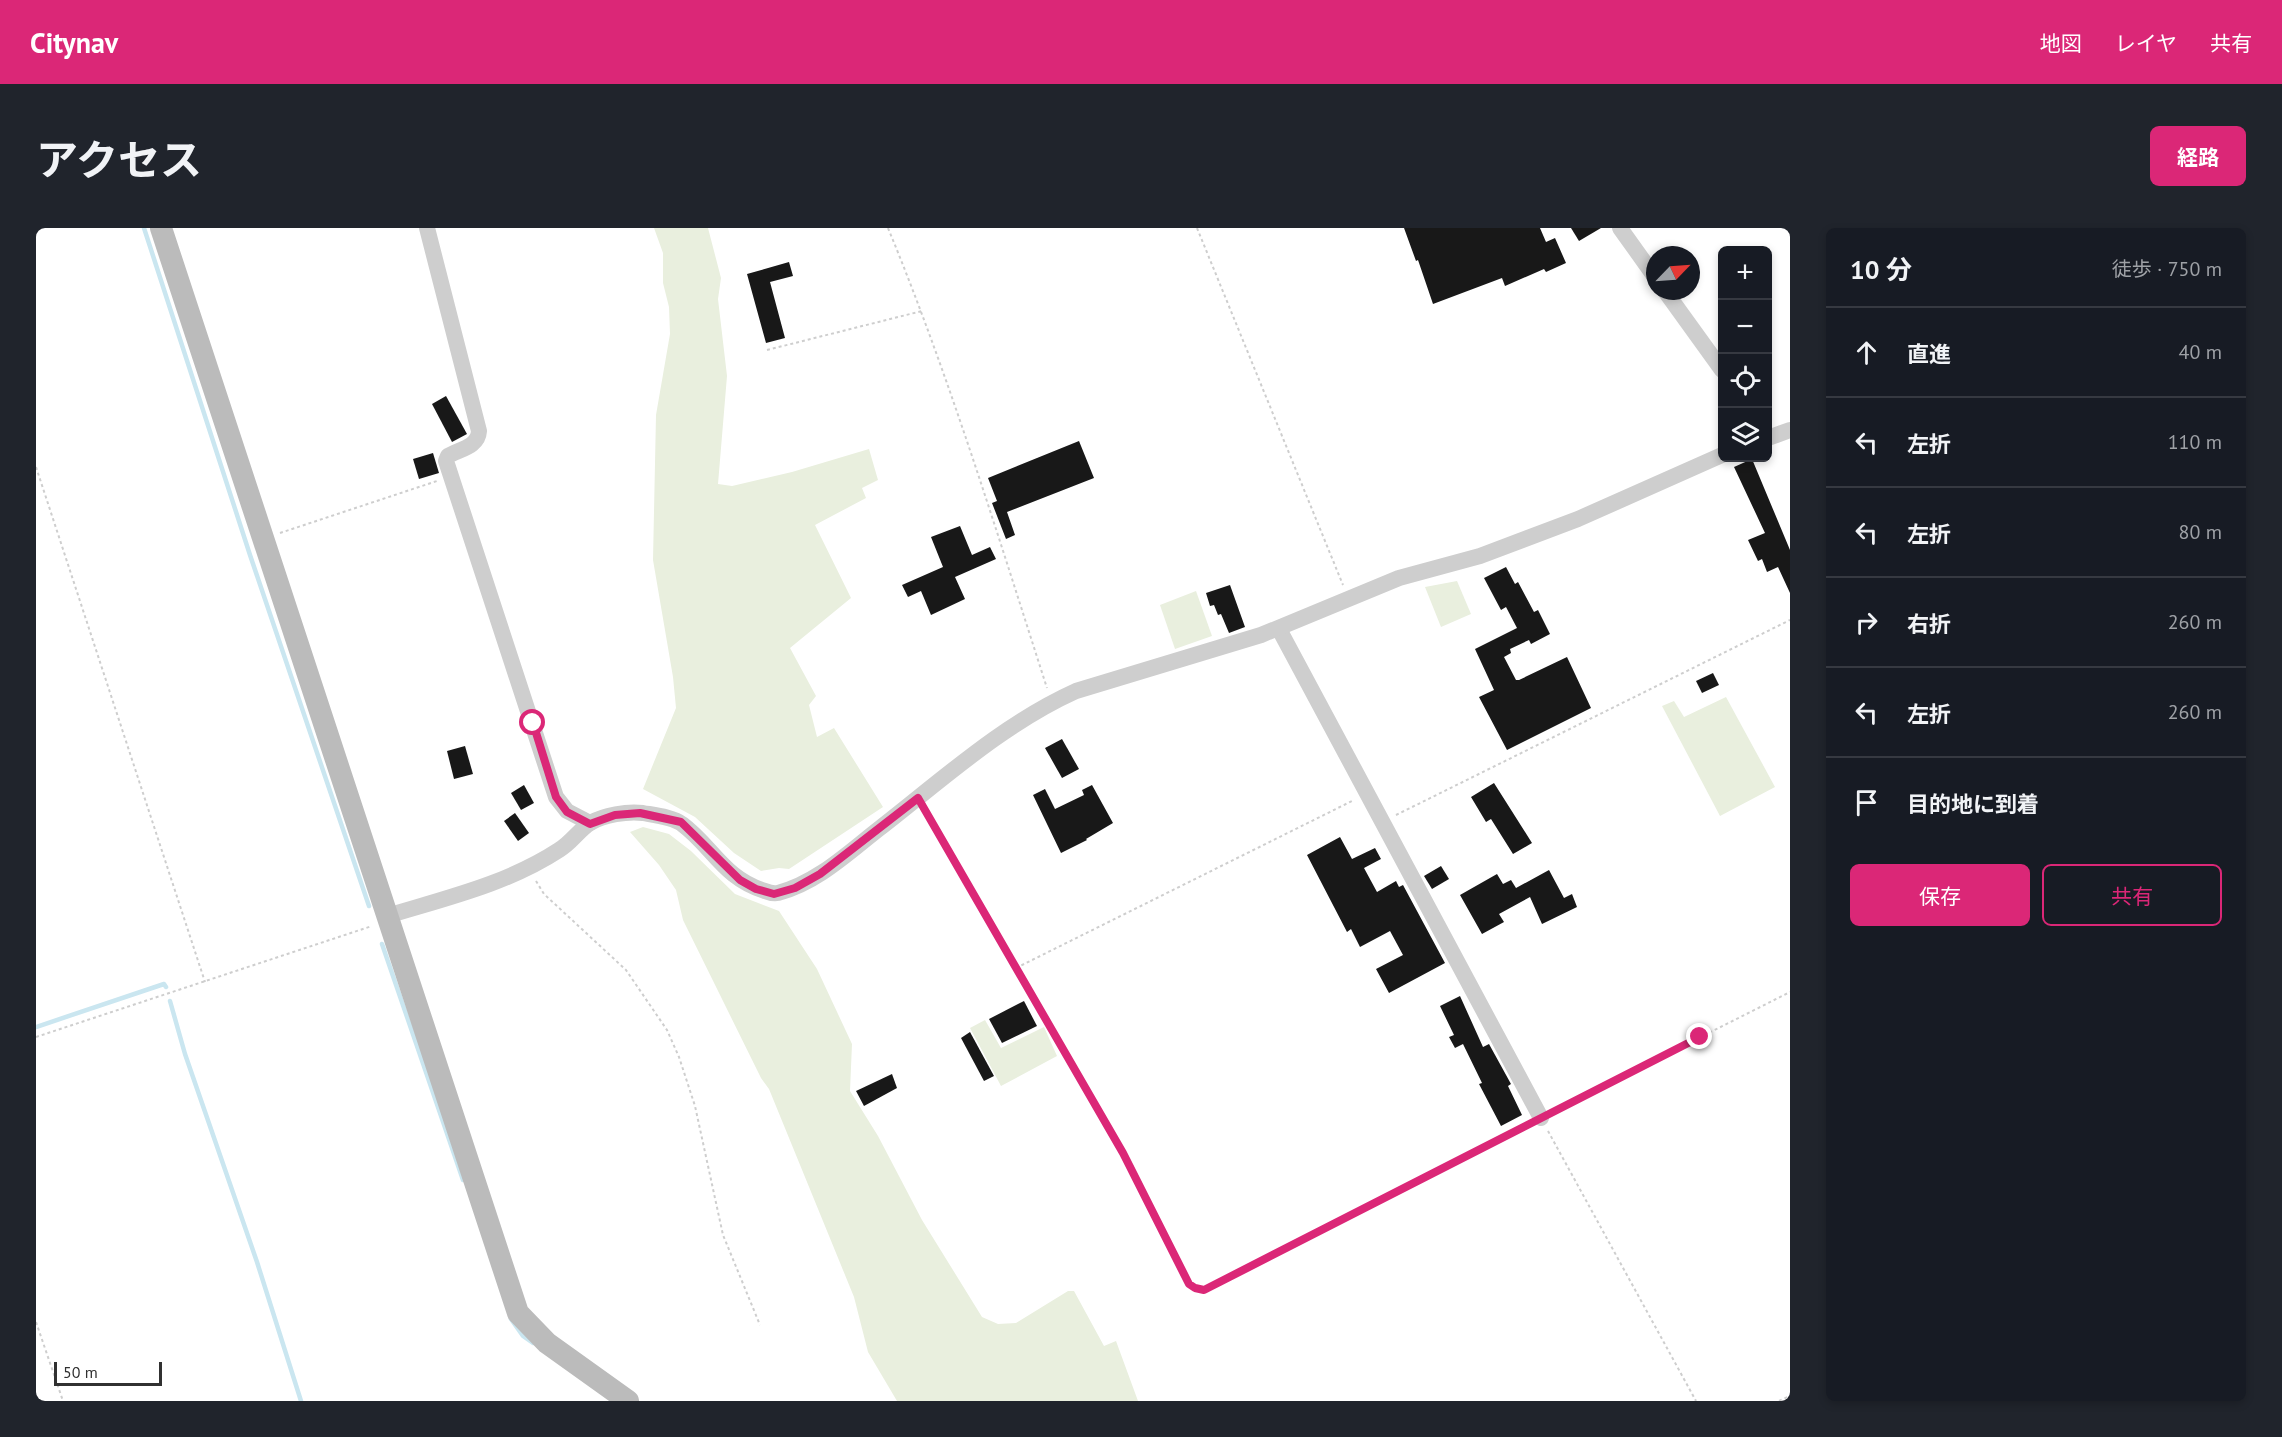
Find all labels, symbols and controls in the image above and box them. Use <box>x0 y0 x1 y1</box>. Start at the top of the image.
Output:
text: Citynav <box>30 24 118 61</box>
text: 地図 <box>2040 30 2082 57</box>
text: レイヤ <box>2115 30 2177 57</box>
text: 共有 <box>2210 30 2252 57</box>
button: 経路 <box>2150 126 2246 186</box>
text: アクセス <box>36 132 202 187</box>
north arrow <box>1646 246 1700 300</box>
map controls <box>1718 246 1772 462</box>
button: + <box>1718 246 1772 300</box>
text: 10 分 <box>1850 253 1912 286</box>
text: 徒歩 · 750 m <box>2112 256 2222 282</box>
button: − <box>1718 300 1772 354</box>
icon: ahead <box>1850 336 1883 369</box>
text: 40 m <box>2179 339 2222 365</box>
text: 直進 <box>1907 340 1951 368</box>
button: locate <box>1718 354 1772 408</box>
button: layers <box>1718 408 1772 462</box>
icon: left <box>1850 426 1883 459</box>
text: 110 m <box>2168 429 2222 455</box>
text: 左折 <box>1907 430 1951 458</box>
icon: left <box>1850 516 1883 549</box>
text: 80 m <box>2179 519 2222 545</box>
text: 左折 <box>1907 520 1951 548</box>
icon: right <box>1850 606 1883 639</box>
text: 260 m <box>2168 609 2222 635</box>
text: 右折 <box>1907 610 1951 638</box>
icon: left <box>1850 696 1883 729</box>
text: 260 m <box>2168 699 2222 725</box>
text: 左折 <box>1907 700 1951 728</box>
route start <box>519 709 545 735</box>
icon: arrive <box>1850 786 1883 819</box>
text: 目的地に到着 <box>1907 790 2039 818</box>
button: 保存 <box>1850 864 2030 926</box>
button: 共有 <box>2042 864 2222 926</box>
route end <box>1686 1023 1712 1049</box>
scale bar <box>54 1359 162 1386</box>
text: 50 m <box>63 1362 98 1382</box>

